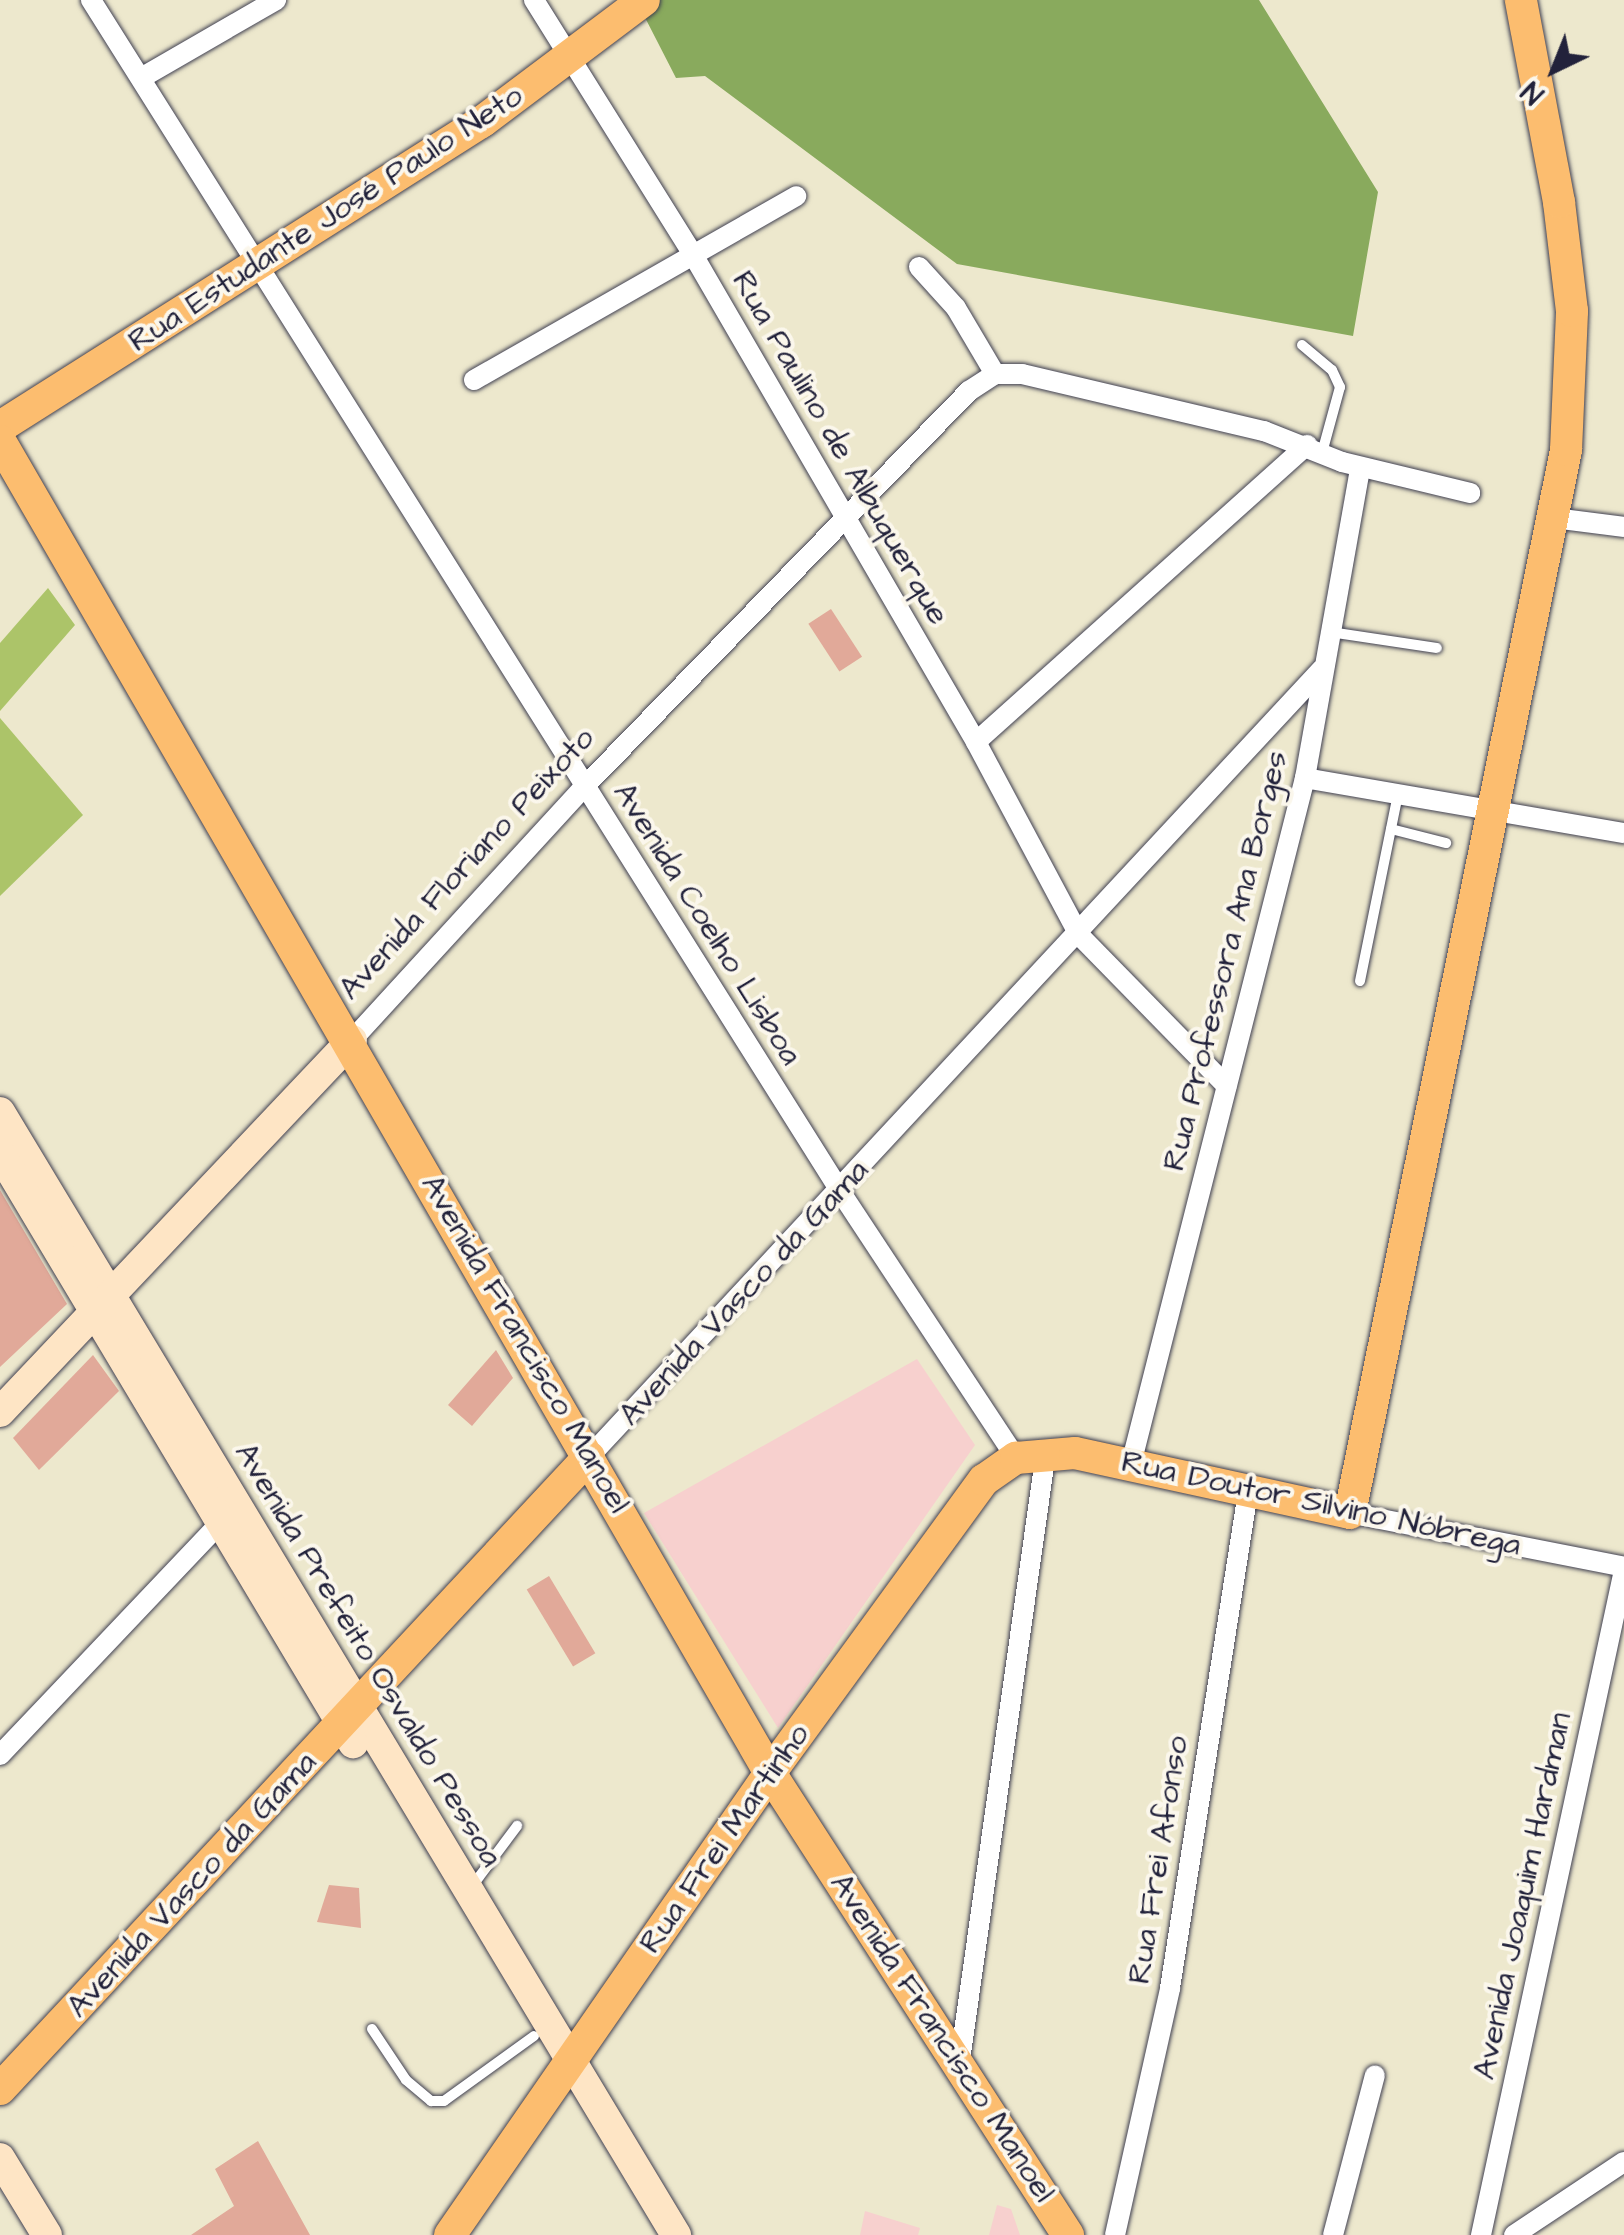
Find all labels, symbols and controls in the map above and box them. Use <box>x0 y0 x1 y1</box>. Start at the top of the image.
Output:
north arrow <box>1504 20 1604 120</box>
text: N <box>1513 72 1553 113</box>
street label: Rua Estudante José Paulo Neto <box>122 77 530 361</box>
street label: Rua Paulino de Albuquerque <box>723 264 957 632</box>
street label: Avenida Floriano Peixoto <box>331 720 603 1008</box>
street label: Rua Professora Ana Borges <box>1155 747 1297 1175</box>
street label: Avenida Coelho Lisboa <box>604 776 810 1072</box>
street label: Avenida Vasco da Gama <box>611 1152 877 1434</box>
street label: Avenida Francisco Manoel <box>412 1168 638 1520</box>
street label: Avenida Prefeito Osvaldo Pessoa <box>226 1436 510 1874</box>
street label: Rua Doutor Silvino Nóbrega <box>1118 1443 1524 1565</box>
street label: Avenida Joaquim Hardman <box>1465 1709 1581 2083</box>
street label: Rua Frei Martinho <box>632 1717 818 1961</box>
street label: Rua Frei Afonso <box>1120 1733 1198 1987</box>
street label: Avenida Vasco da Gama <box>59 1744 325 2026</box>
street label: Avenida Francisco Manoel <box>821 1866 1063 2210</box>

